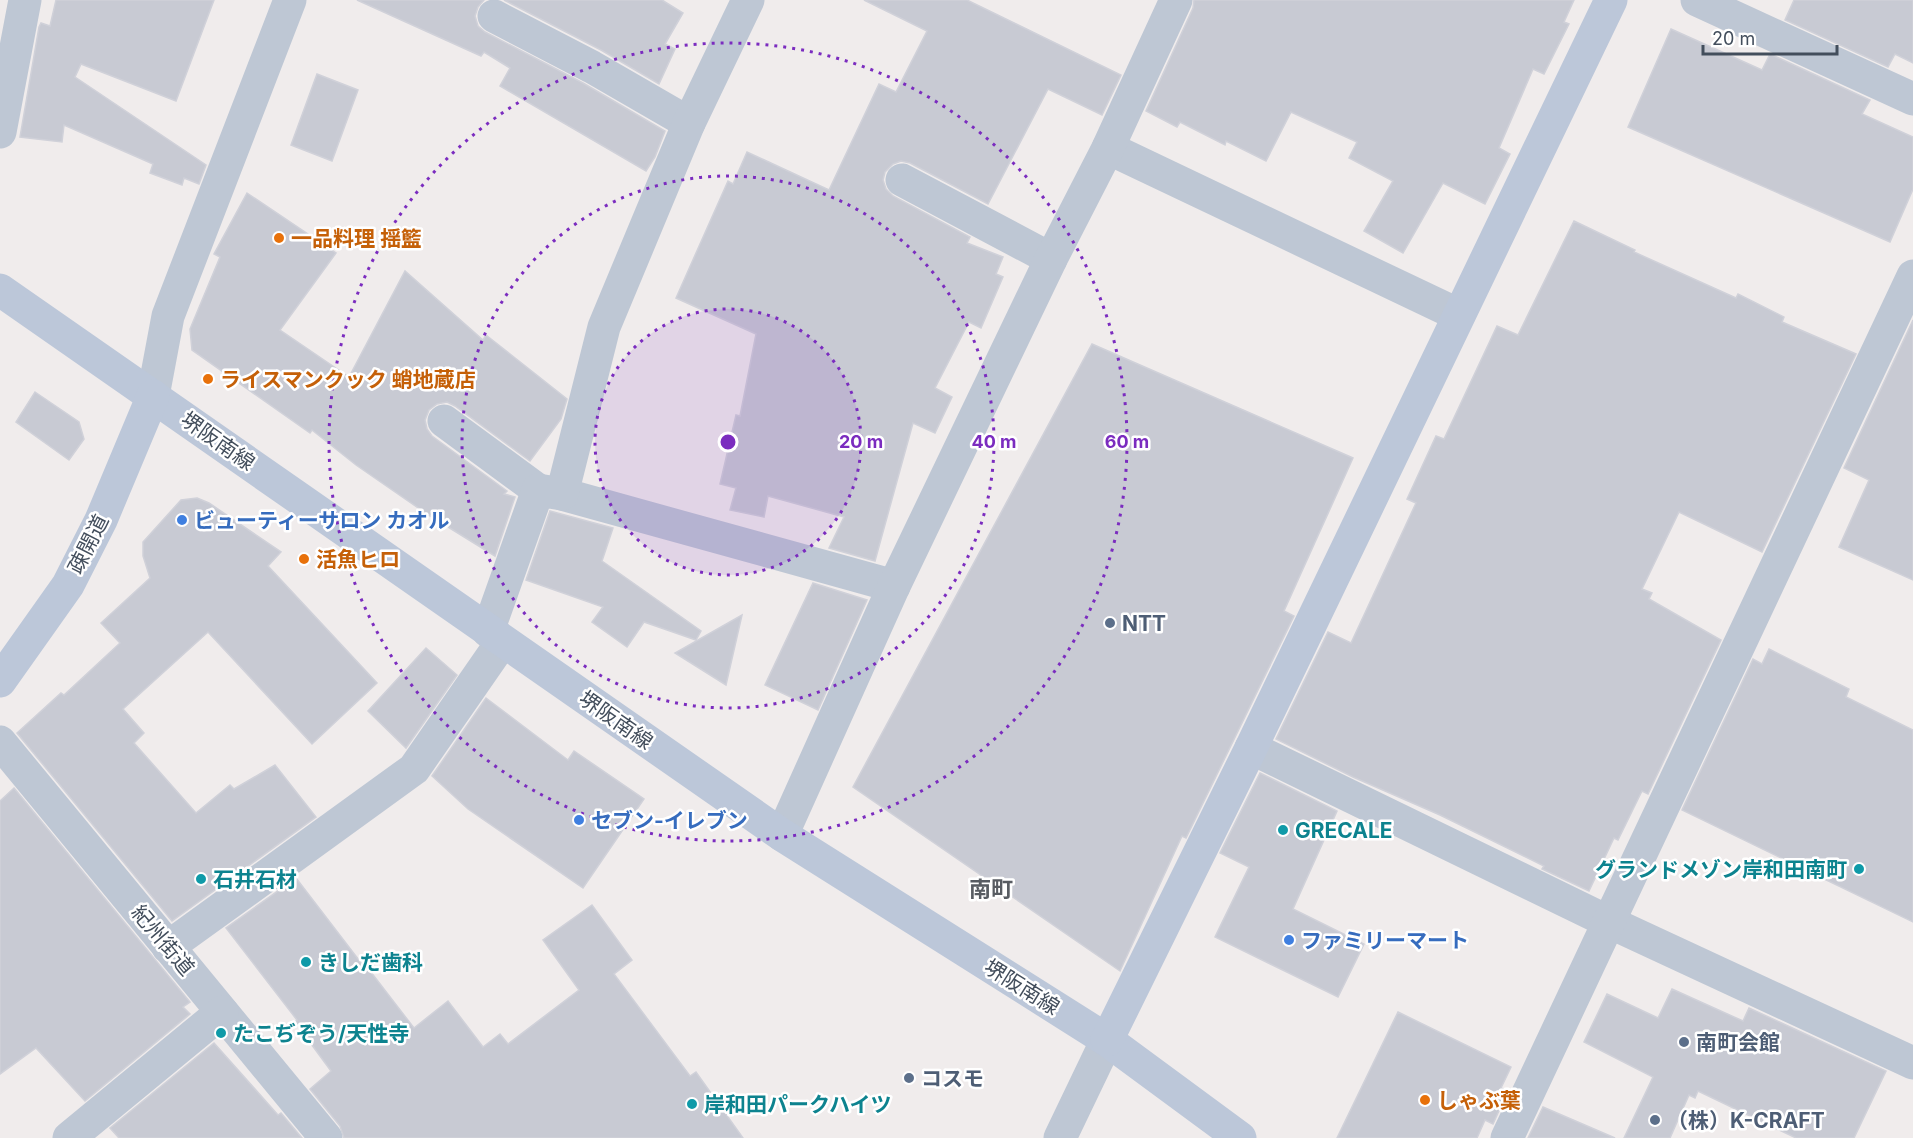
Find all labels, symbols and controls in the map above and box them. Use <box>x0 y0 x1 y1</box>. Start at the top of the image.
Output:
scale bar <box>1703 18 1836 56</box>
text: 20 m <box>1712 28 1755 49</box>
place label: 一品料理 揺籃 <box>291 226 422 251</box>
marker: 一品料理 揺籃 <box>272 231 286 245</box>
place label: ライスマンクック 蛸地蔵店 <box>220 367 476 392</box>
marker: ライスマンクック 蛸地蔵店 <box>201 372 215 386</box>
street label: 堺阪南線 <box>176 407 260 475</box>
text: 20 m <box>839 431 883 452</box>
text: 40 m <box>972 431 1017 452</box>
text: 60 m <box>1105 431 1149 452</box>
centre of rings <box>718 432 738 452</box>
place label: ビューティーサロン カオル <box>194 508 449 533</box>
street label: 疎開道 <box>63 510 113 578</box>
marker: ビューティーサロン カオル <box>175 513 189 527</box>
place label: 活魚ヒロ <box>316 547 400 572</box>
marker: 活魚ヒロ <box>297 552 311 566</box>
place label: NTT <box>1122 611 1166 636</box>
marker: NTT <box>1103 616 1117 630</box>
street label: 堺阪南線 <box>574 686 658 754</box>
place label: セブン-イレブン <box>591 808 748 833</box>
marker: セブン-イレブン <box>572 813 586 827</box>
place label: GRECALE <box>1295 818 1393 843</box>
marker: GRECALE <box>1276 823 1290 837</box>
place label: グランドメゾン岸和田南町 <box>1595 857 1847 882</box>
marker: グランドメゾン岸和田南町 <box>1852 862 1866 876</box>
place label: 石井石材 <box>213 867 297 892</box>
marker: 石井石材 <box>194 872 208 886</box>
district label: 南町 <box>969 876 1013 902</box>
street label: 紀州街道 <box>126 900 200 980</box>
place label: ファミリーマート <box>1301 928 1469 953</box>
marker: ファミリーマート <box>1282 933 1296 947</box>
place label: きしだ歯科 <box>318 950 423 975</box>
street label: 堺阪南線 <box>980 954 1064 1020</box>
marker: きしだ歯科 <box>299 955 313 969</box>
place label: たこぢぞう/天性寺 <box>233 1021 409 1046</box>
marker: たこぢぞう/天性寺 <box>214 1026 228 1040</box>
place label: 南町会館 <box>1696 1030 1780 1055</box>
marker: 南町会館 <box>1677 1035 1691 1049</box>
place label: コスモ <box>921 1066 984 1091</box>
marker: コスモ <box>902 1071 916 1085</box>
place label: しゃぶ葉 <box>1437 1088 1521 1113</box>
place label: 岸和田パークハイツ <box>704 1092 892 1117</box>
marker: しゃぶ葉 <box>1418 1093 1432 1107</box>
marker: 岸和田パークハイツ <box>685 1097 699 1111</box>
place label: （株）K-CRAFT <box>1667 1108 1825 1133</box>
marker: （株）K-CRAFT <box>1648 1113 1662 1127</box>

